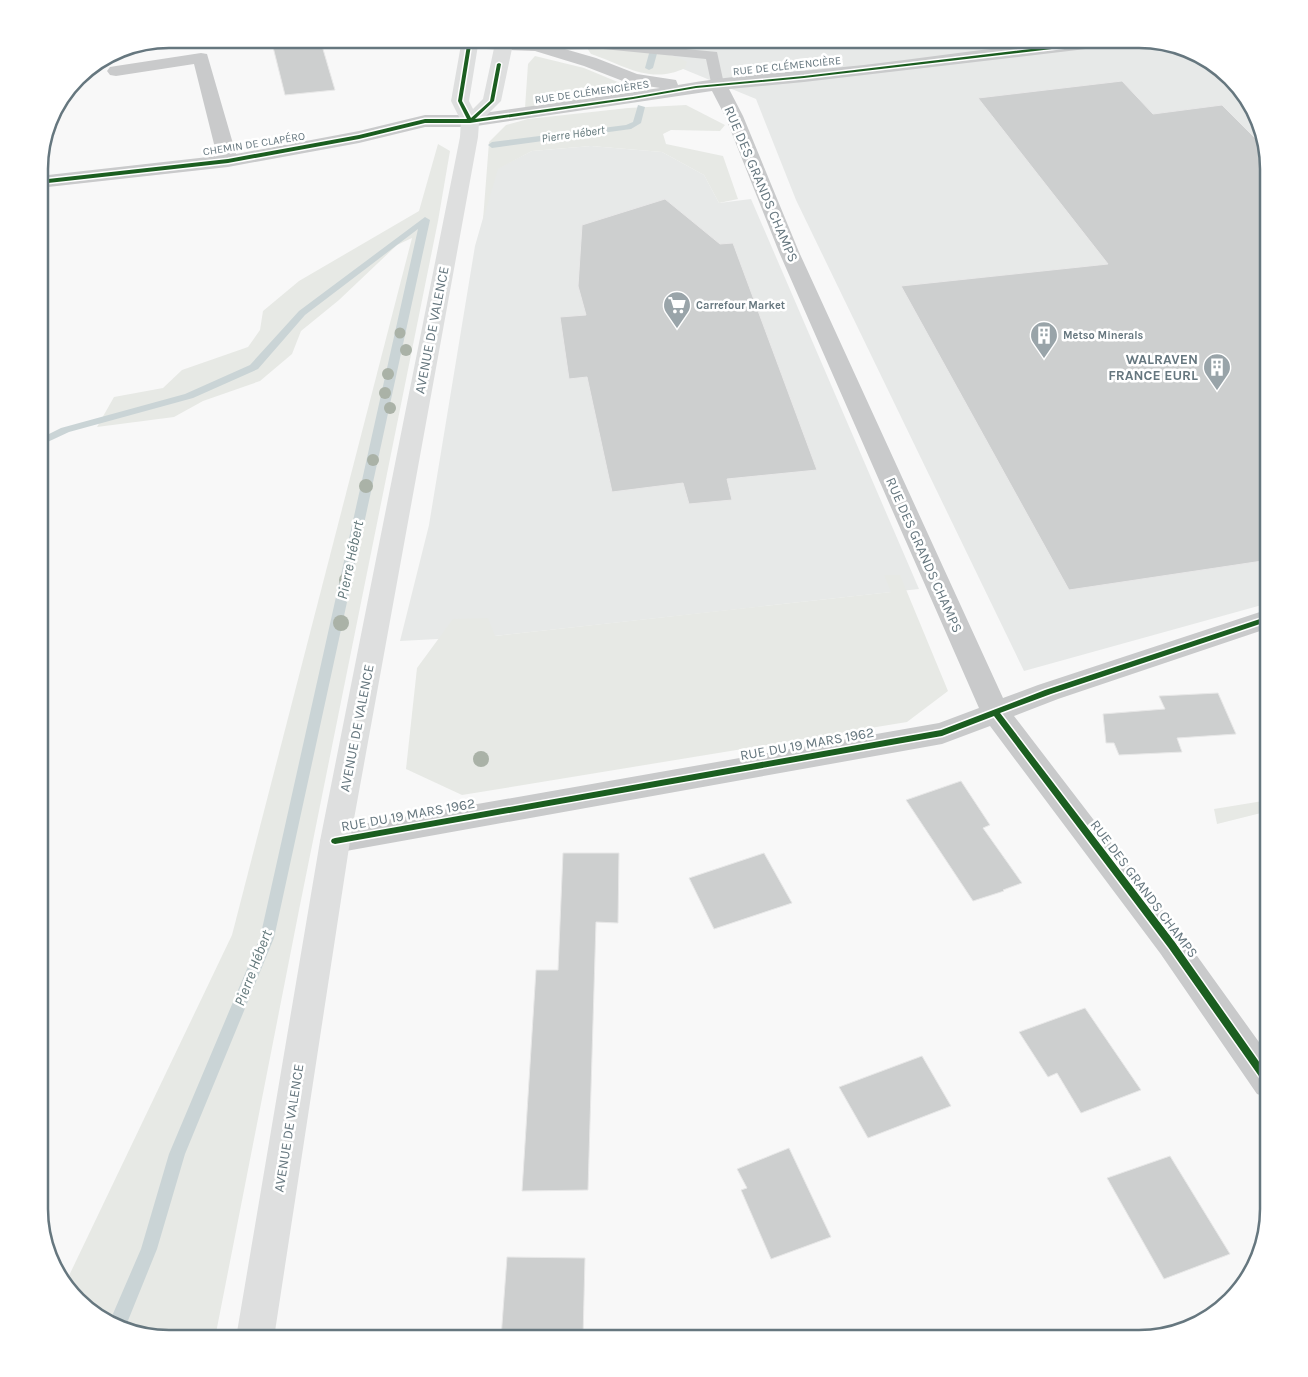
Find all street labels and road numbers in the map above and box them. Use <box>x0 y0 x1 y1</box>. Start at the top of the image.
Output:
street label: RUE DE CLÉMENCIÈRE <box>732 52 842 78</box>
street label: RUE DE CLÉMENCIÈRES <box>534 76 650 106</box>
street label: RUE DES GRANDS CHAMPS <box>720 103 802 265</box>
street label: CHEMIN DE CLAPÉRO <box>202 128 306 158</box>
street label: AVENUE DE VALENCE <box>411 265 453 395</box>
street label: RUE DES GRANDS CHAMPS <box>882 475 966 635</box>
street label: AVENUE DE VALENCE <box>336 663 378 793</box>
street label: RUE DU 19 MARS 1962 <box>739 724 875 764</box>
street label: RUE DU 19 MARS 1962 <box>340 795 476 835</box>
street label: RUE DES GRANDS CHAMPS <box>1087 817 1201 961</box>
street label: AVENUE DE VALENCE <box>270 1063 308 1193</box>

